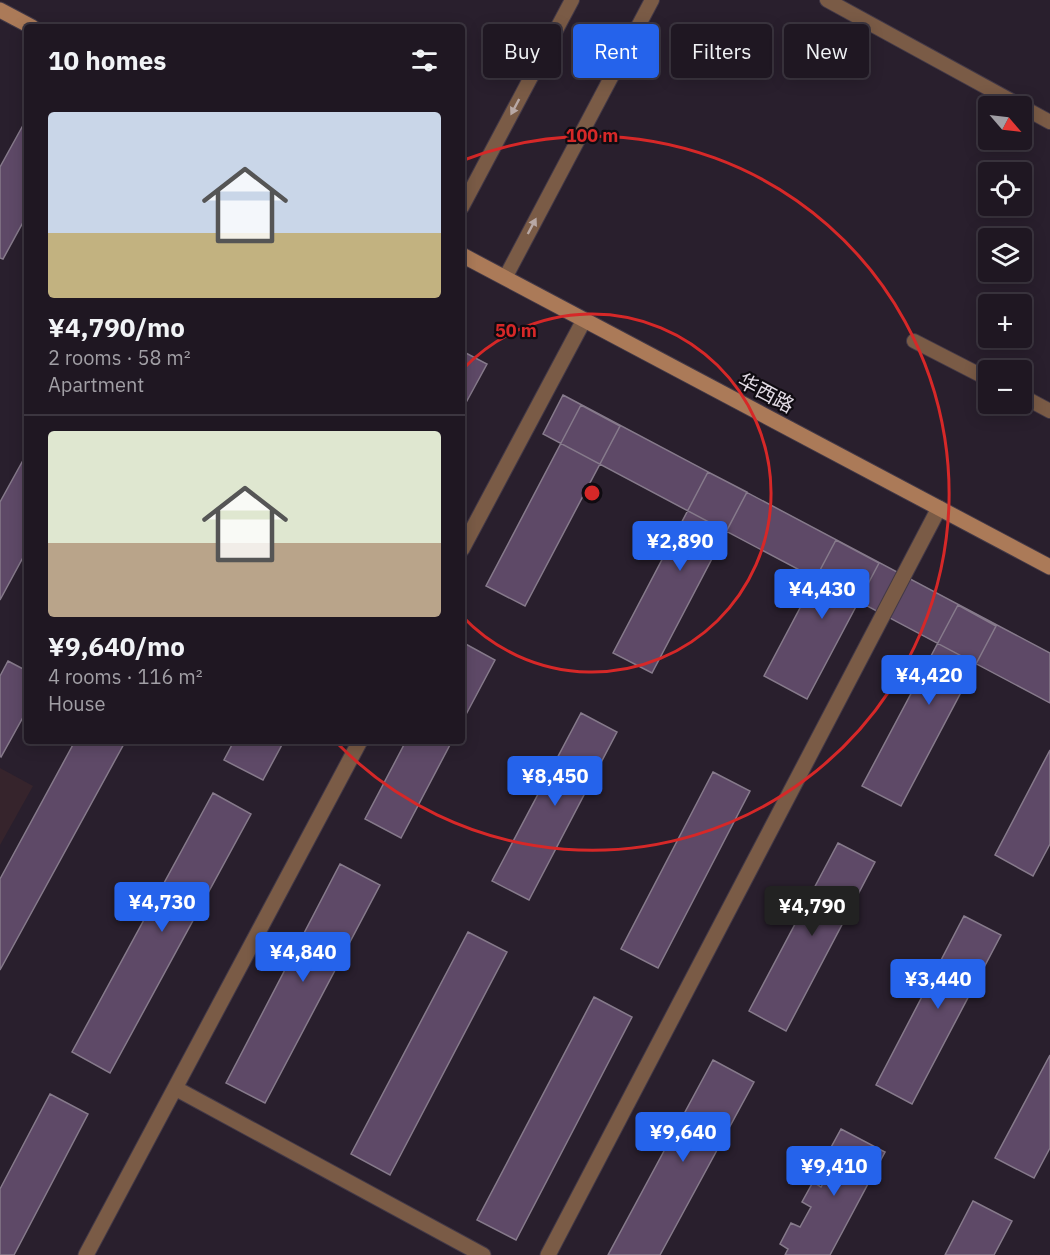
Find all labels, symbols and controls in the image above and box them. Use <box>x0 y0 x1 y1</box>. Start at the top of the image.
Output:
chip: Buy <box>483 24 561 78</box>
chip: Rent <box>573 24 659 78</box>
chip: Filters <box>671 24 772 78</box>
chip: New <box>784 24 869 78</box>
text: 10 homes <box>48 43 166 77</box>
icon: filters <box>408 44 441 77</box>
north arrow <box>978 96 1032 150</box>
map controls <box>978 96 1032 414</box>
one-way arrow <box>510 99 520 116</box>
text: 100 m <box>566 124 618 147</box>
icon: home <box>191 151 299 259</box>
button: locate <box>978 162 1032 216</box>
one-way arrow <box>527 218 537 235</box>
button: layers <box>978 228 1032 282</box>
button: + <box>978 294 1032 348</box>
text: ¥4,790/mo <box>48 310 185 344</box>
text: 50 m <box>495 319 537 342</box>
text: 2 rooms · 58 m² <box>48 344 191 371</box>
button: − <box>978 360 1032 414</box>
street label: 华西路 <box>733 367 799 419</box>
text: Apartment <box>48 371 144 398</box>
icon: home <box>191 470 299 578</box>
centre of rings <box>582 483 602 503</box>
pin: ¥2,890 <box>631 521 729 572</box>
text: ¥2,890 <box>646 527 714 554</box>
pin: ¥4,430 <box>773 569 871 620</box>
text: ¥4,430 <box>788 575 856 602</box>
text: ¥9,640/mo <box>48 629 185 663</box>
pin: ¥4,420 <box>880 655 978 706</box>
text: ¥4,420 <box>895 661 963 688</box>
text: 4 rooms · 116 m² <box>48 663 203 690</box>
text: House <box>48 690 105 717</box>
pin: ¥8,450 <box>506 756 604 807</box>
text: ¥8,450 <box>521 762 589 789</box>
pin: ¥4,730 <box>113 882 211 933</box>
pin: ¥4,790 <box>763 886 861 937</box>
text: ¥4,730 <box>128 888 196 915</box>
text: ¥4,790 <box>778 892 846 919</box>
pin: ¥4,840 <box>254 932 352 983</box>
text: ¥4,840 <box>269 938 337 965</box>
pin: ¥3,440 <box>889 959 987 1010</box>
text: ¥3,440 <box>904 965 972 992</box>
pin: ¥9,640 <box>634 1112 732 1163</box>
text: ¥9,640 <box>649 1118 717 1145</box>
pin: ¥9,410 <box>785 1146 883 1197</box>
text: ¥9,410 <box>800 1152 868 1179</box>

